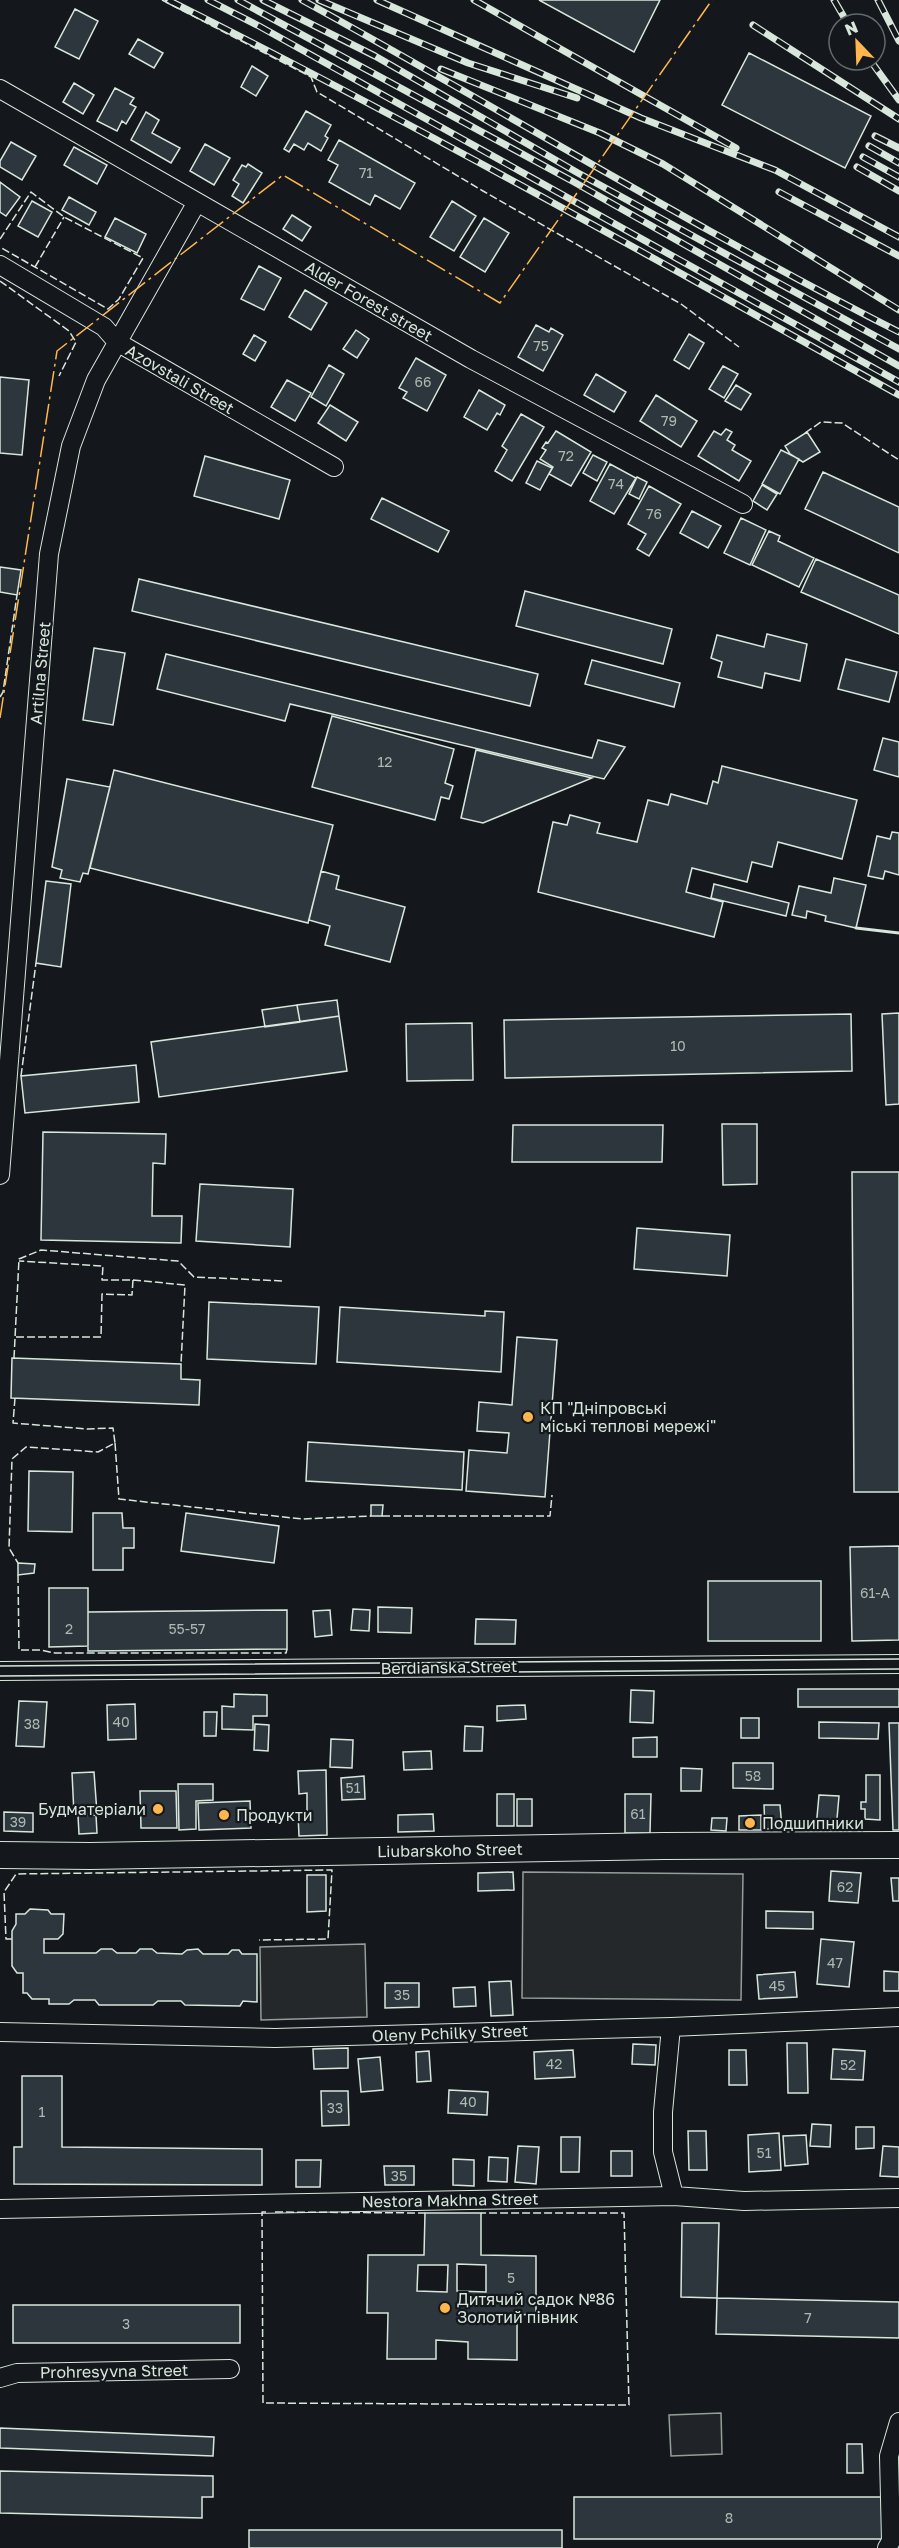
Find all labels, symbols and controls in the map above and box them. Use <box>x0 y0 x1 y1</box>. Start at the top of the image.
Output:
north arrow <box>827 12 887 72</box>
text: N <box>842 17 861 40</box>
house number: 71 <box>359 164 373 181</box>
street label: Alder Forest street <box>302 256 436 346</box>
house number: 75 <box>533 337 549 354</box>
street label: Azovstali Street <box>122 340 238 418</box>
house number: 66 <box>415 373 431 390</box>
house number: 79 <box>661 412 677 429</box>
house number: 72 <box>558 447 574 464</box>
house number: 74 <box>608 475 624 492</box>
house number: 76 <box>646 505 662 522</box>
street label: Artilna Street <box>26 621 54 725</box>
house number: 12 <box>378 753 392 770</box>
house number: 10 <box>670 1037 686 1054</box>
place label: КП "Дніпровські міські теплові мережі" <box>540 1398 716 1436</box>
marker: КП "Дніпровські міські теплові мережі" <box>521 1410 535 1424</box>
house number: 61-А <box>860 1584 891 1601</box>
house number: 2 <box>65 1620 73 1637</box>
house number: 55-57 <box>168 1620 206 1637</box>
street label: Berdianska Street <box>380 1656 518 1678</box>
house number: 40 <box>112 1713 130 1730</box>
house number: 38 <box>24 1715 40 1732</box>
house number: 58 <box>745 1767 761 1784</box>
house number: 51 <box>346 1779 361 1796</box>
place label: Будматеріали <box>38 1799 146 1819</box>
marker: Будматеріали <box>151 1802 165 1816</box>
place label: Продукти <box>236 1805 313 1825</box>
house number: 61 <box>630 1805 646 1822</box>
marker: Продукти <box>217 1808 231 1822</box>
house number: 39 <box>10 1813 26 1830</box>
place label: Подшипники <box>762 1813 864 1833</box>
marker: Подшипники <box>743 1816 757 1830</box>
street label: Liubarskoho Street <box>377 1839 523 1861</box>
house number: 62 <box>837 1878 853 1895</box>
house number: 47 <box>827 1954 843 1971</box>
house number: 45 <box>769 1977 785 1994</box>
house number: 35 <box>394 1986 410 2003</box>
street label: Oleny Pchilky Street <box>372 2020 528 2046</box>
house number: 42 <box>546 2055 562 2072</box>
house number: 52 <box>840 2056 856 2073</box>
house number: 40 <box>459 2093 477 2110</box>
house number: 33 <box>327 2099 343 2116</box>
house number: 1 <box>39 2103 46 2120</box>
house number: 51 <box>757 2144 772 2161</box>
house number: 35 <box>391 2167 407 2184</box>
street label: Nestora Makhna Street <box>361 2188 539 2212</box>
house number: 5 <box>507 2269 515 2286</box>
place label: Дитячий садок №86 Золотий півник <box>457 2289 615 2327</box>
marker: Дитячий садок №86 Золотий півник <box>438 2301 452 2315</box>
house number: 7 <box>804 2309 812 2326</box>
house number: 3 <box>122 2315 130 2332</box>
street label: Prohresyvna Street <box>40 2360 188 2382</box>
house number: 8 <box>725 2509 733 2526</box>

